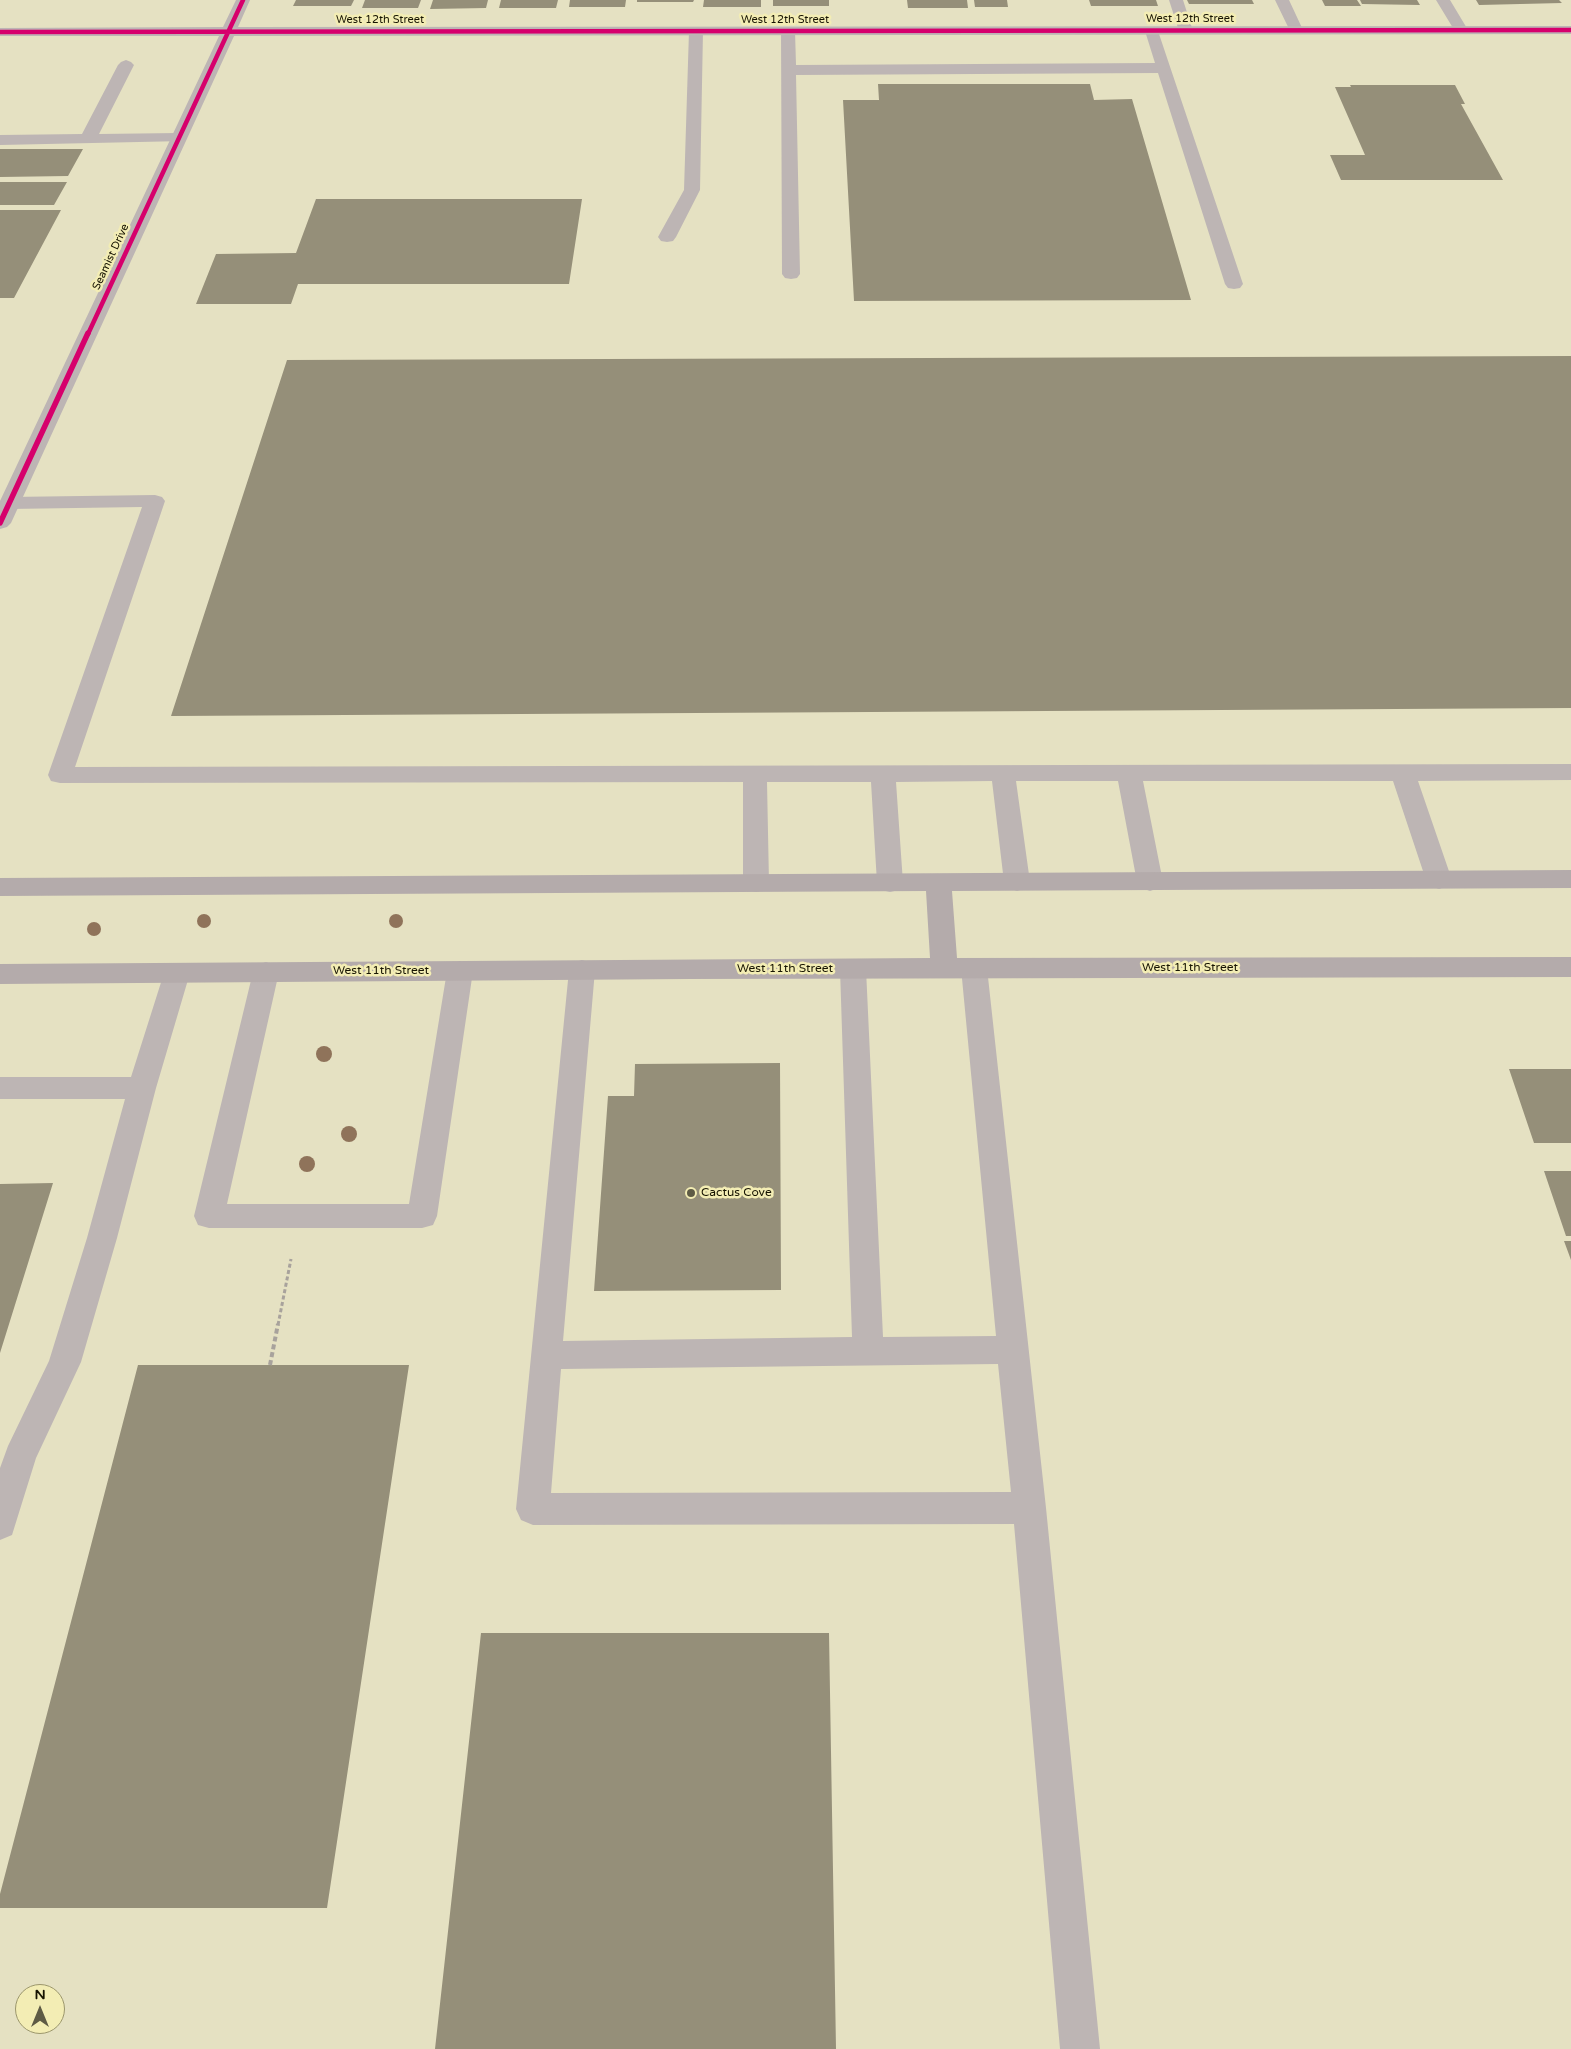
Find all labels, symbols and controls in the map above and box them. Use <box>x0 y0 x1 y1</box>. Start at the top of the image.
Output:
street label: West 12th Street <box>1146 12 1234 26</box>
street label: West 12th Street <box>336 13 424 27</box>
street label: West 12th Street <box>741 13 829 27</box>
street label: Seamist Drive <box>90 222 132 292</box>
street label: West 11th Street <box>1142 961 1238 975</box>
street label: West 11th Street <box>737 962 833 976</box>
street label: West 11th Street <box>333 964 429 978</box>
place label: Cactus Cove <box>701 1186 772 1200</box>
marker: Cactus Cove <box>685 1187 697 1199</box>
north arrow <box>15 1984 65 2034</box>
text: N <box>34 1986 46 2003</box>

